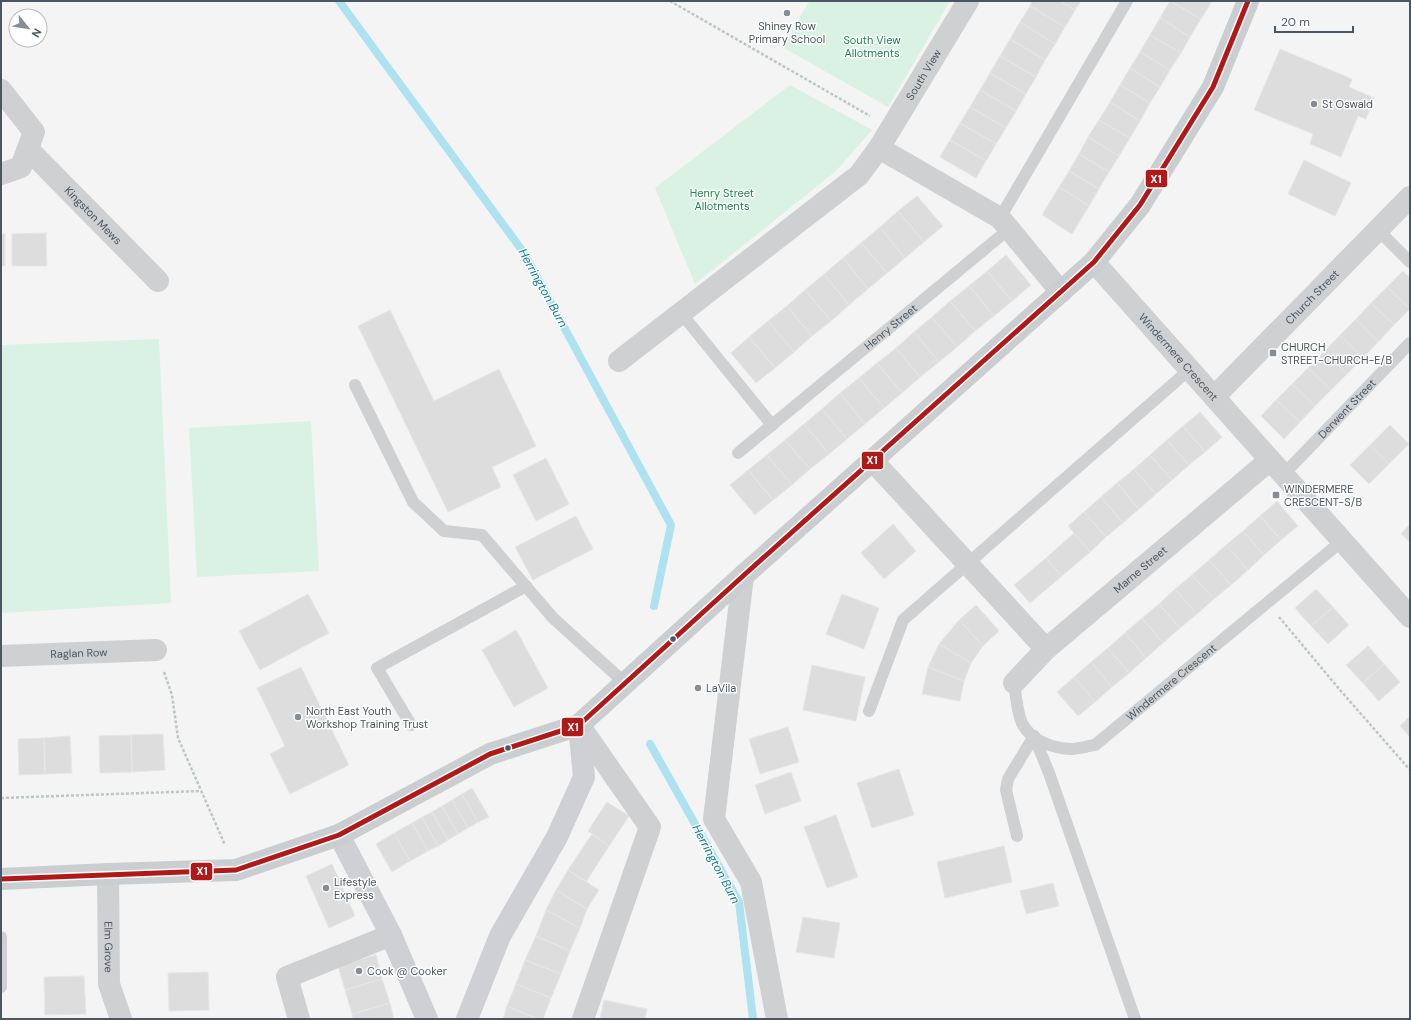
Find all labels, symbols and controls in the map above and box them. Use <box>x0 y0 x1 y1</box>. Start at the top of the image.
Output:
north arrow <box>8 8 48 48</box>
marker: Shiney Row Primary School <box>782 8 792 18</box>
scale bar <box>1275 8 1353 34</box>
text: 20 m <box>1281 14 1310 30</box>
place label: Shiney Row Primary School <box>749 19 825 46</box>
text: N <box>29 26 45 40</box>
park label: South View Allotments <box>843 33 901 60</box>
street label: South View <box>903 46 945 103</box>
place label: St Oswald <box>1322 97 1373 111</box>
marker: St Oswald <box>1309 99 1319 109</box>
line badge: X1 <box>1145 169 1168 188</box>
text: X1 <box>1150 172 1162 186</box>
street label: Kingston Mews <box>62 183 125 247</box>
park label: Henry Street Allotments <box>690 186 754 213</box>
water label: Herrington Burn <box>515 246 571 330</box>
street label: Church Street <box>1282 267 1342 327</box>
street label: Henry Street <box>861 301 920 353</box>
street label: Windermere Crescent <box>1136 310 1221 404</box>
place label: CHURCH STREET-CHURCH-E/B <box>1281 340 1392 367</box>
marker: CHURCH STREET-CHURCH-E/B <box>1268 348 1278 358</box>
street label: Derwent Street <box>1315 376 1379 441</box>
line badge: X1 <box>861 451 884 470</box>
text: X1 <box>866 453 878 467</box>
place label: WINDERMERE CRESCENT-S/B <box>1284 482 1363 509</box>
marker: WINDERMERE CRESCENT-S/B <box>1271 490 1281 500</box>
street label: Marne Street <box>1110 543 1170 596</box>
unlabelled marker <box>668 634 678 644</box>
street label: Windermere Crescent <box>1123 641 1219 723</box>
street label: Raglan Row <box>50 645 108 661</box>
place label: LaVila <box>706 681 736 695</box>
marker: LaVila <box>693 683 703 693</box>
place label: North East Youth Workshop Training Trust <box>306 704 428 731</box>
marker: North East Youth Workshop Training Trust <box>293 712 303 722</box>
line badge: X1 <box>561 717 584 737</box>
text: X1 <box>567 720 579 734</box>
unlabelled marker <box>503 743 513 753</box>
water label: Herrington Burn <box>688 822 744 907</box>
line badge: X1 <box>190 862 213 881</box>
text: X1 <box>196 864 208 878</box>
place label: Lifestyle Express <box>334 875 377 902</box>
marker: Lifestyle Express <box>321 883 331 893</box>
street label: Elm Grove <box>101 921 116 973</box>
place label: Cook @ Cooker <box>367 964 447 978</box>
marker: Cook @ Cooker <box>354 966 364 976</box>

